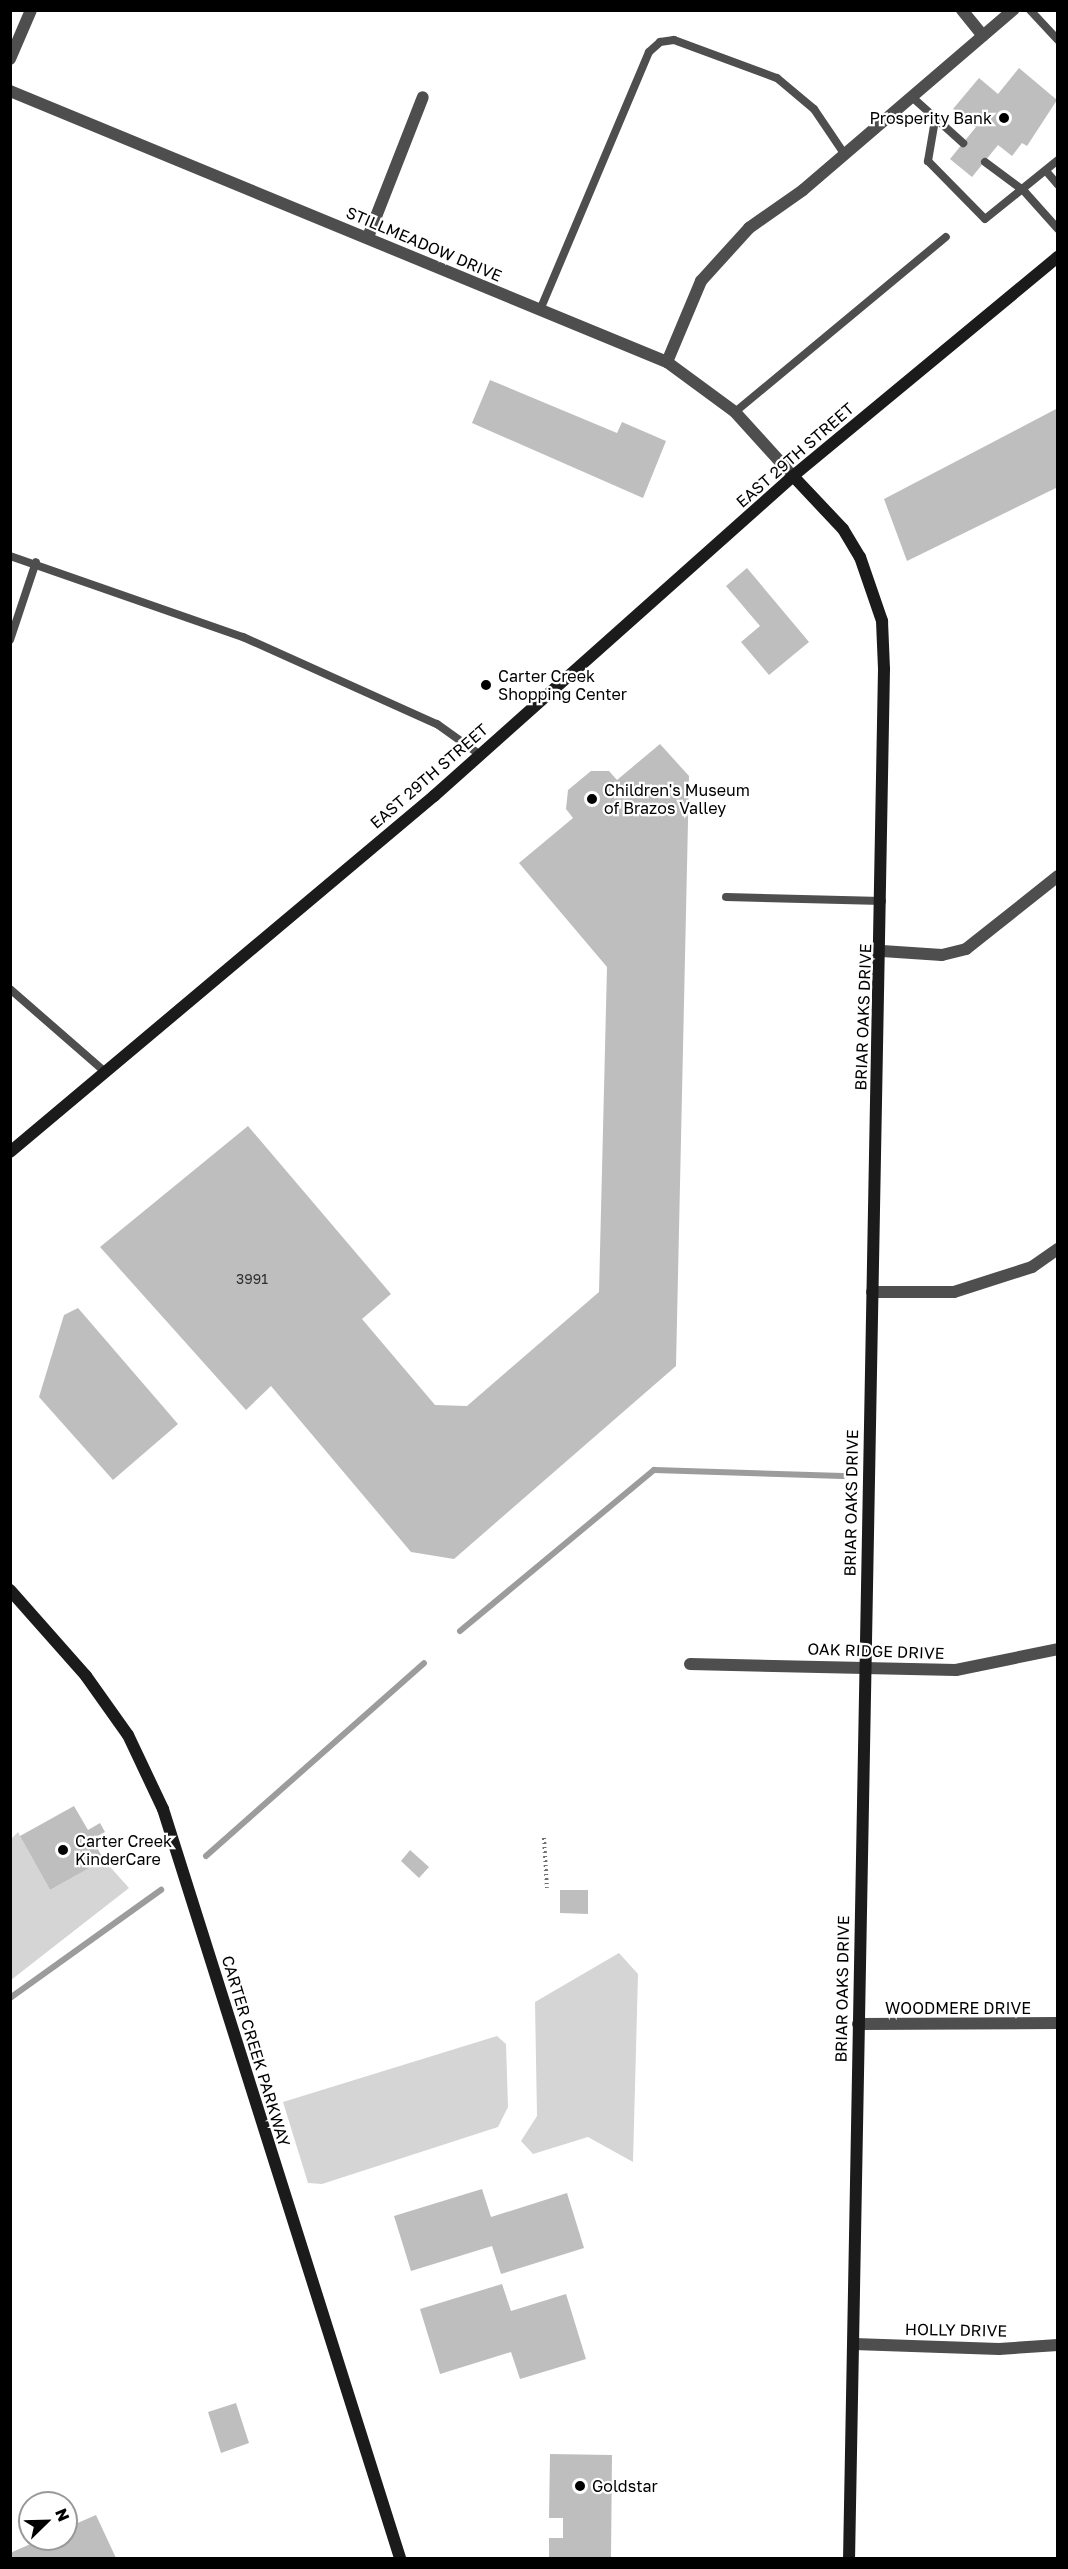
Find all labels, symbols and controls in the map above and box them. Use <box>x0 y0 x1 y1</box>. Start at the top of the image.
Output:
place label: Prosperity Bank <box>869 108 992 128</box>
marker: Prosperity Bank <box>997 111 1011 125</box>
street label: STILLMEADOW DRIVE <box>343 202 505 286</box>
street label: EAST 29TH STREET <box>732 399 858 511</box>
place label: Carter Creek Shopping Center <box>498 666 627 704</box>
marker: Carter Creek Shopping Center <box>479 678 493 692</box>
street label: EAST 29TH STREET <box>366 720 492 832</box>
place label: Children's Museum of Brazos Valley <box>604 780 750 818</box>
marker: Children's Museum of Brazos Valley <box>585 792 599 806</box>
street label: BRIAR OAKS DRIVE <box>851 943 875 1091</box>
house number: 3991 <box>236 1271 268 1287</box>
street label: BRIAR OAKS DRIVE <box>840 1429 862 1577</box>
street label: OAK RIDGE DRIVE <box>807 1639 945 1663</box>
place label: Carter Creek KinderCare <box>75 1831 172 1869</box>
marker: Carter Creek KinderCare <box>56 1843 70 1857</box>
street label: BRIAR OAKS DRIVE <box>831 1915 853 2063</box>
street label: CARTER CREEK PARKWAY <box>218 1953 294 2149</box>
street label: WOODMERE DRIVE <box>885 1998 1031 2018</box>
street label: HOLLY DRIVE <box>905 2320 1007 2340</box>
place label: Goldstar <box>592 2476 658 2496</box>
marker: Goldstar <box>573 2479 587 2493</box>
north arrow <box>18 2491 78 2551</box>
text: N <box>51 2505 74 2524</box>

